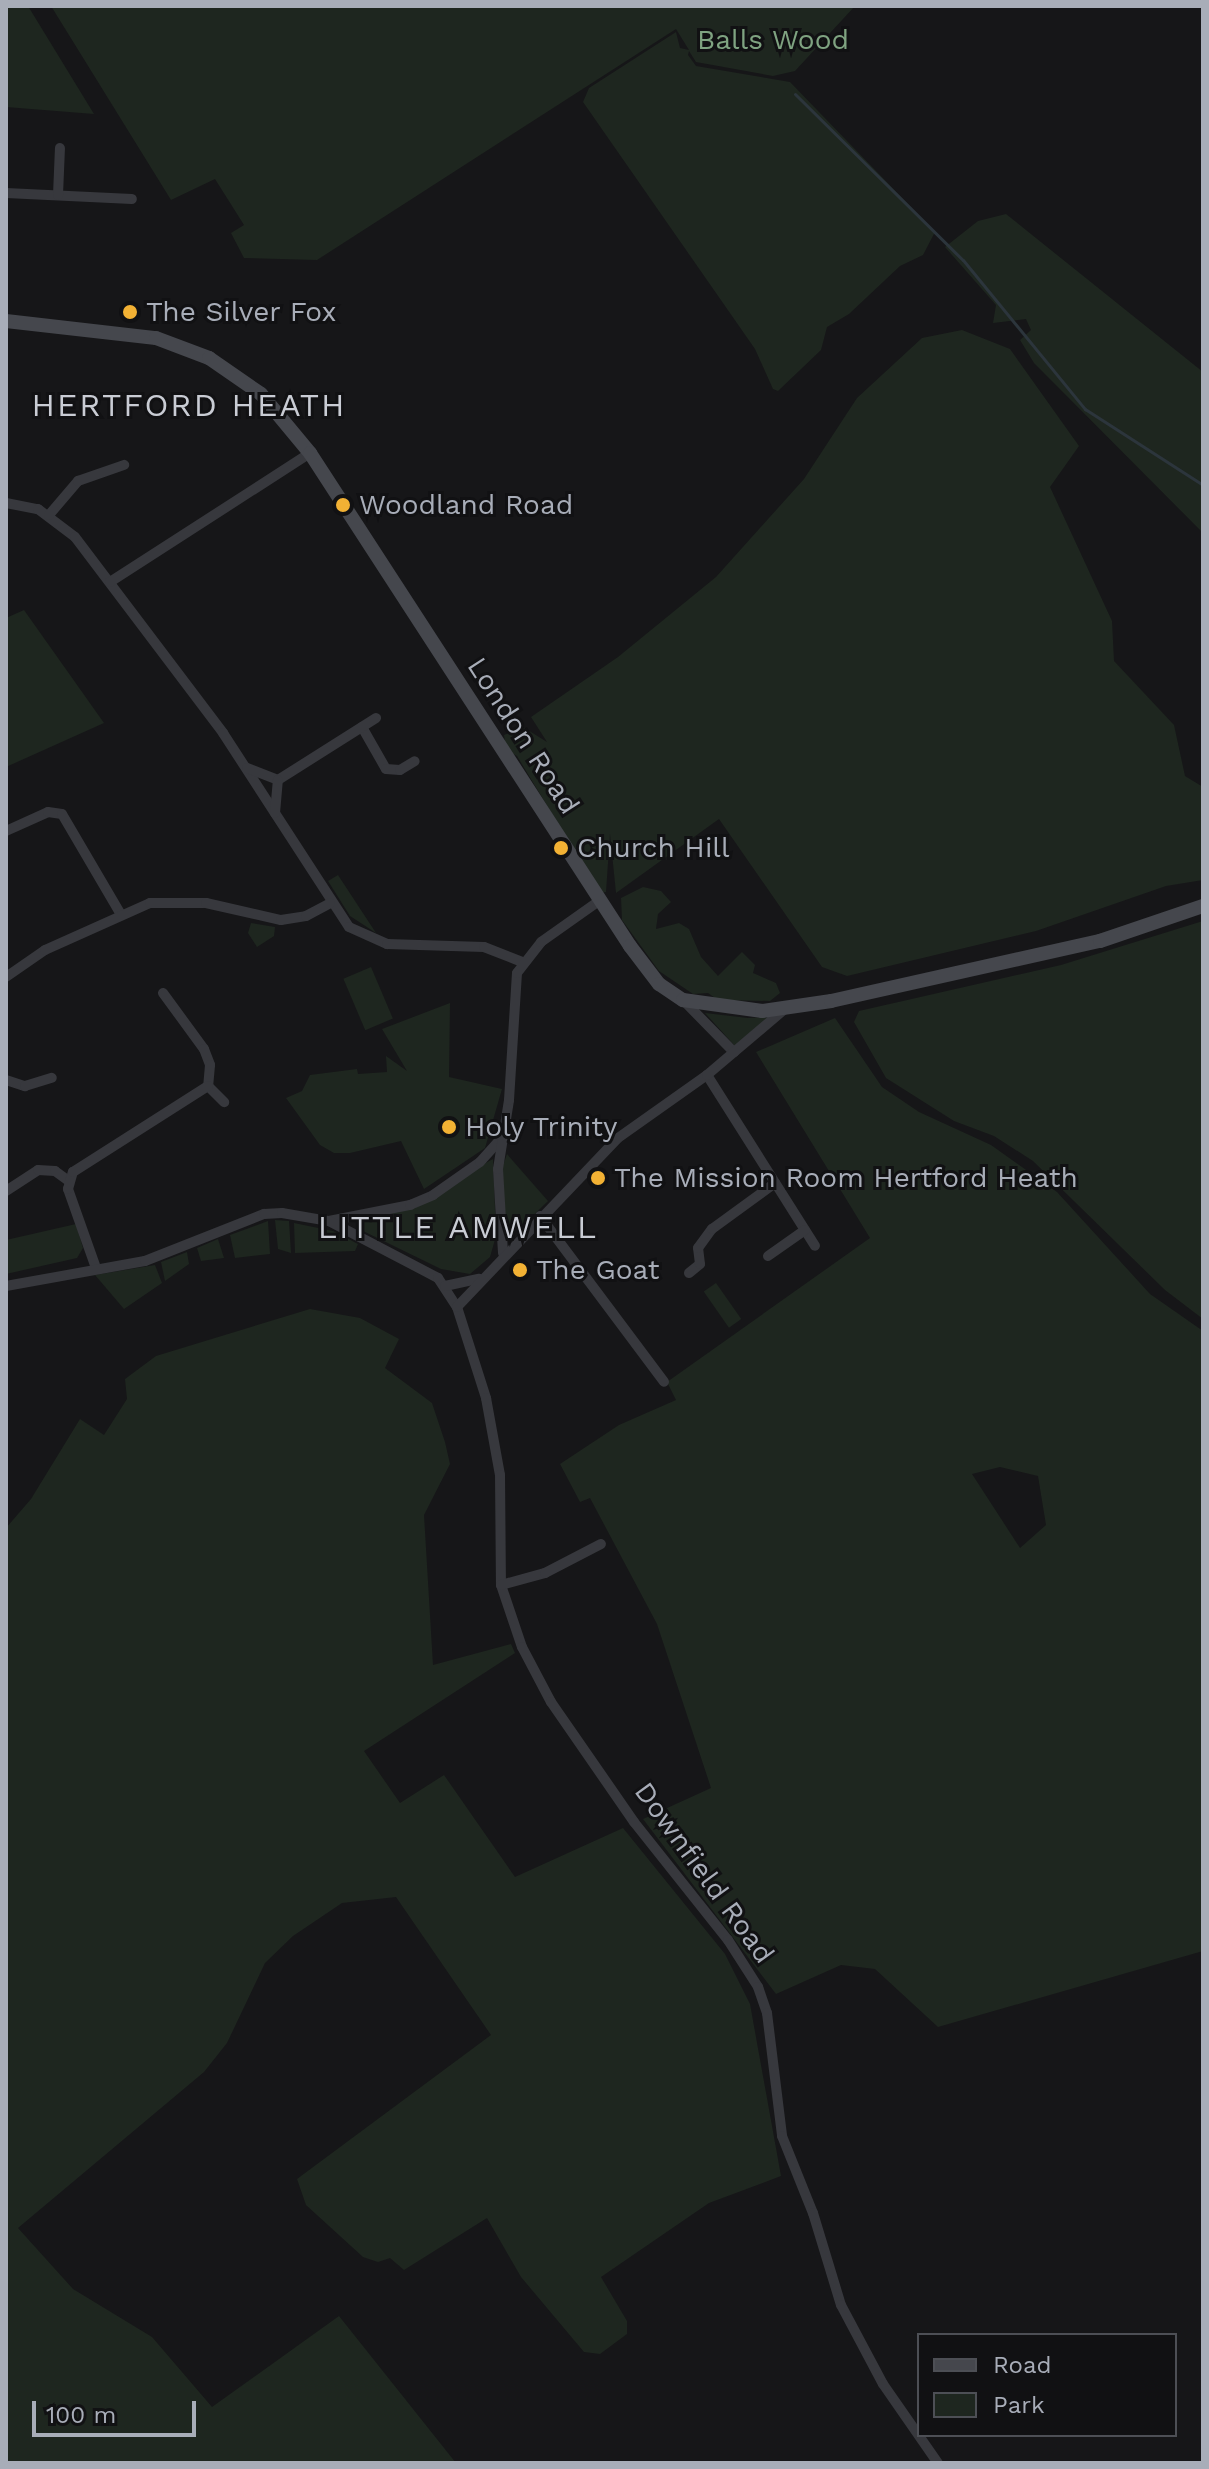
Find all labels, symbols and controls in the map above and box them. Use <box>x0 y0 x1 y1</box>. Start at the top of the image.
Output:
park label: Balls Wood <box>697 23 849 57</box>
place label: The Silver Fox <box>146 295 337 329</box>
marker: The Silver Fox <box>121 303 139 321</box>
district label: HERTFORD HEATH <box>31 386 347 424</box>
place label: Woodland Road <box>359 488 573 522</box>
marker: Woodland Road <box>334 496 352 514</box>
street label: London Road <box>460 651 586 821</box>
place label: Church Hill <box>577 831 729 865</box>
marker: Church Hill <box>552 839 570 857</box>
place label: Holy Trinity <box>465 1110 619 1144</box>
marker: Holy Trinity <box>440 1118 458 1136</box>
place label: The Mission Room Hertford Heath <box>614 1161 1078 1195</box>
marker: The Mission Room Hertford Heath <box>589 1169 607 1187</box>
district label: LITTLE AMWELL <box>317 1208 599 1246</box>
place label: The Goat <box>536 1253 659 1287</box>
marker: The Goat <box>511 1261 529 1279</box>
street label: Downfield Road <box>627 1776 781 1970</box>
legend <box>917 2333 1177 2437</box>
text: Road <box>993 2351 1052 2379</box>
scale bar <box>36 2385 200 2435</box>
text: Park <box>993 2391 1045 2419</box>
text: 100 m <box>46 2401 116 2429</box>

